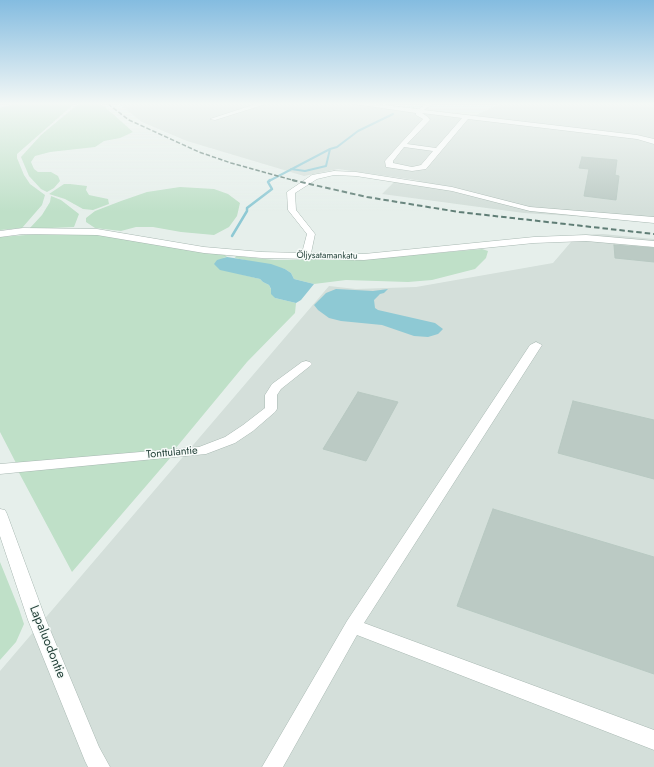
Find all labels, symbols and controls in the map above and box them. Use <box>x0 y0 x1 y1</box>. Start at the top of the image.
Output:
street label: Öljysatamankatu <box>296 250 358 262</box>
street label: Tonttulantie <box>146 444 198 462</box>
street label: Lapaluodontie <box>25 603 69 681</box>

